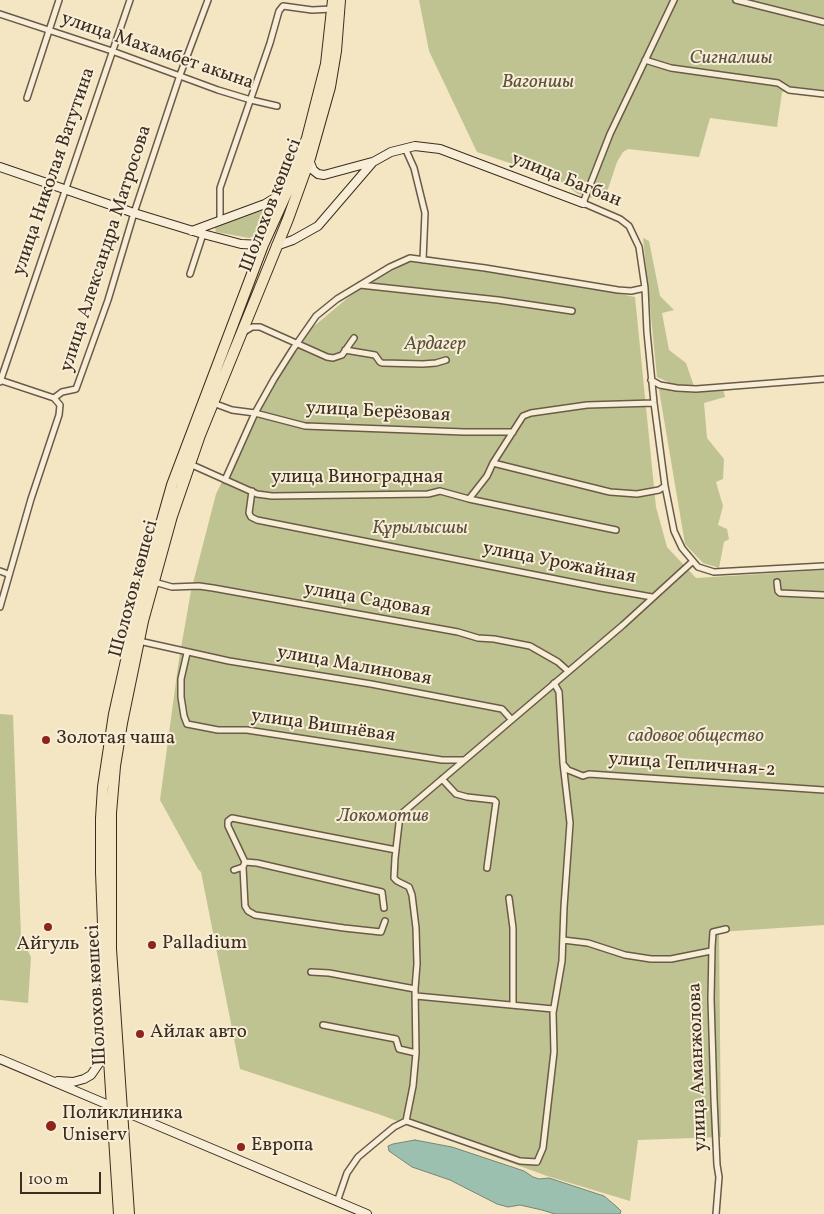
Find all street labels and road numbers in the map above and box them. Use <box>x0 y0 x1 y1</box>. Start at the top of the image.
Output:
street label: улица Махамбет акына <box>58 8 256 96</box>
street label: улица Николая Ватутина <box>9 65 101 279</box>
street label: улица Александра Матросова <box>56 123 158 375</box>
street label: Шолохов көшесі <box>236 136 308 276</box>
street label: улица Багбан <box>507 148 625 214</box>
street label: улица Берёзовая <box>305 398 451 428</box>
street label: улица Виноградная <box>271 468 443 490</box>
street label: Шолохов көшесі <box>106 518 164 660</box>
street label: улица Урожайная <box>481 538 637 590</box>
street label: улица Садовая <box>302 579 432 623</box>
street label: улица Малиновая <box>275 642 433 692</box>
street label: улица Вишнёвая <box>249 706 397 748</box>
street label: улица Тепличная-2 <box>608 749 776 783</box>
street label: Шолохов көшесі <box>83 924 113 1066</box>
street label: улица Аманжолова <box>685 982 713 1152</box>

